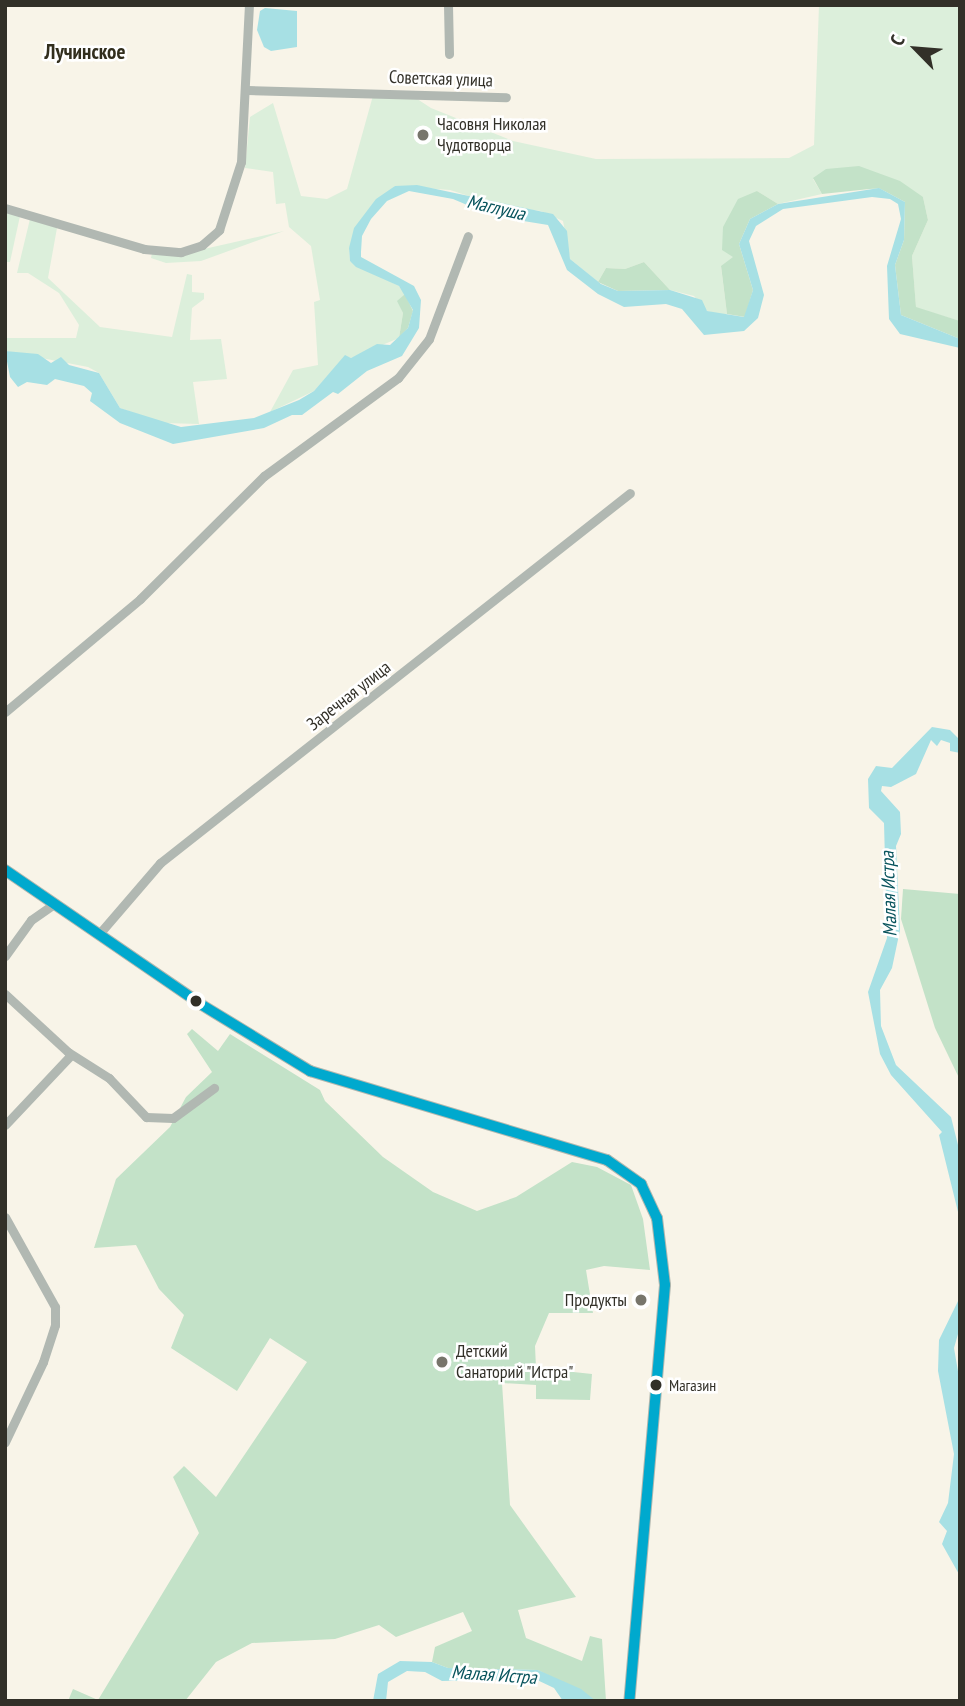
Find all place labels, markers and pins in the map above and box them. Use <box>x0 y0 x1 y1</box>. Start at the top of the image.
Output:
place label: Часовня Николая Чудотворца <box>437 114 546 156</box>
marker: Часовня Николая Чудотворца <box>415 127 431 143</box>
unlabelled marker <box>189 994 203 1008</box>
place label: Продукты <box>565 1289 627 1311</box>
marker: Продукты <box>633 1292 649 1308</box>
place label: Детский Санаторий "Истра" <box>456 1341 574 1384</box>
marker: Детский Санаторий "Истра" <box>434 1354 450 1370</box>
place label: Магазин <box>669 1375 716 1395</box>
marker: Магазин <box>649 1378 663 1392</box>

